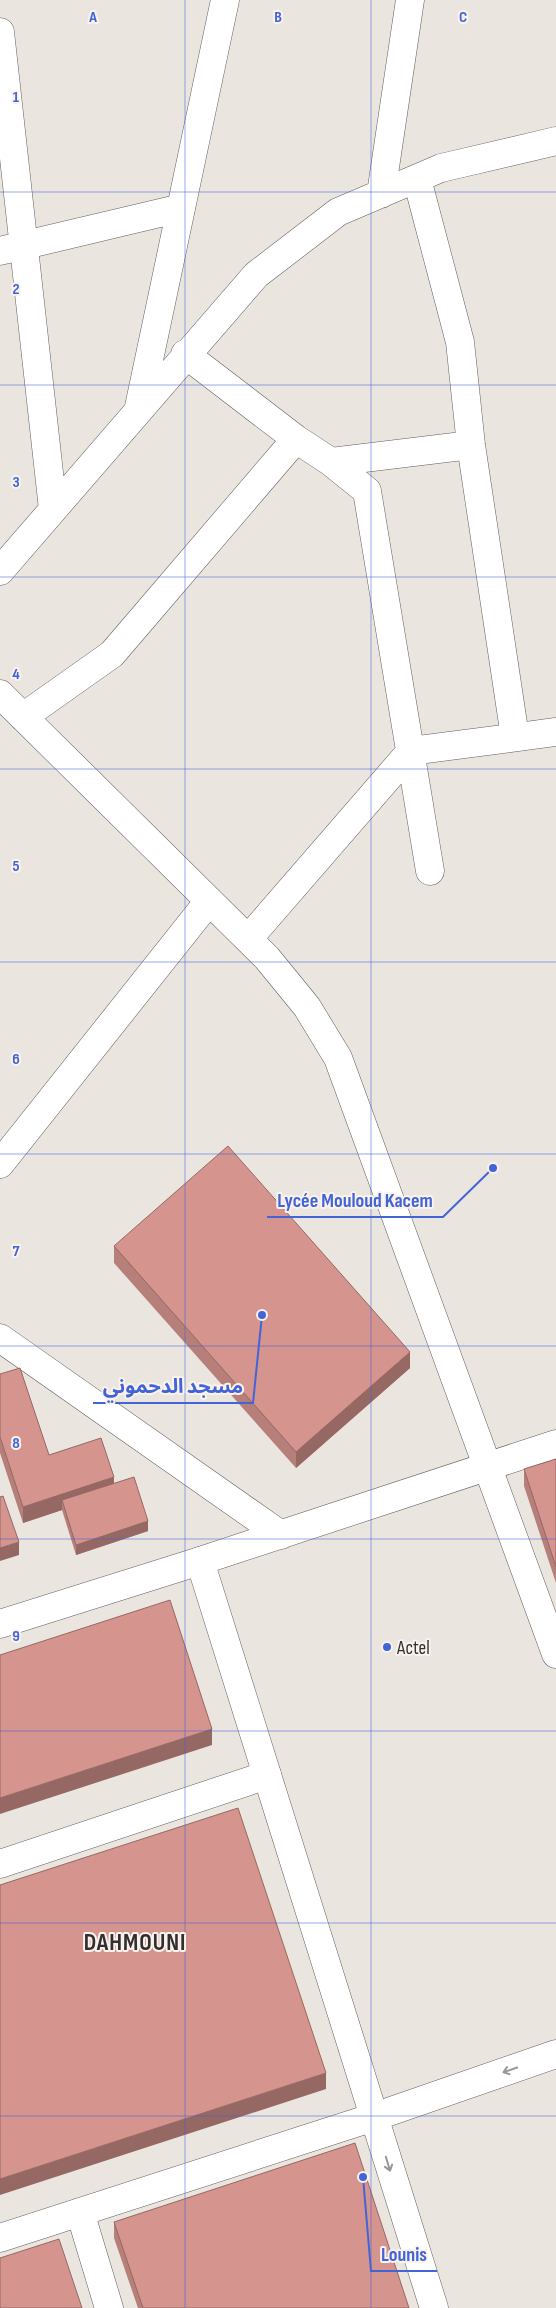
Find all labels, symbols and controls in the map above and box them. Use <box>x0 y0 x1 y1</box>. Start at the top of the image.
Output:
text: A <box>88 8 97 27</box>
text: B <box>274 8 282 27</box>
text: C <box>459 8 467 27</box>
text: 1 <box>13 88 20 107</box>
text: 2 <box>12 280 20 299</box>
text: 3 <box>12 473 20 492</box>
text: 4 <box>12 665 20 684</box>
text: 5 <box>12 857 20 876</box>
text: 6 <box>12 1050 20 1069</box>
callout: Lycée Mouloud Kacem <box>267 1182 443 1217</box>
text: Lycée Mouloud Kacem <box>277 1189 433 1213</box>
text: 7 <box>13 1242 20 1261</box>
callout: مسجد الدحموني <box>93 1368 253 1403</box>
text: مسجد الدحموني <box>103 1375 243 1403</box>
text: 8 <box>12 1434 20 1453</box>
text: 9 <box>12 1627 20 1646</box>
place label: Actel <box>396 1637 430 1660</box>
marker: Actel <box>381 1641 393 1653</box>
district label: DAHMOUNI <box>84 1928 186 1957</box>
one-way arrow <box>503 2066 518 2075</box>
one-way arrow <box>384 2155 394 2171</box>
callout: Lounis <box>371 2236 437 2271</box>
text: Lounis <box>381 2243 427 2267</box>

